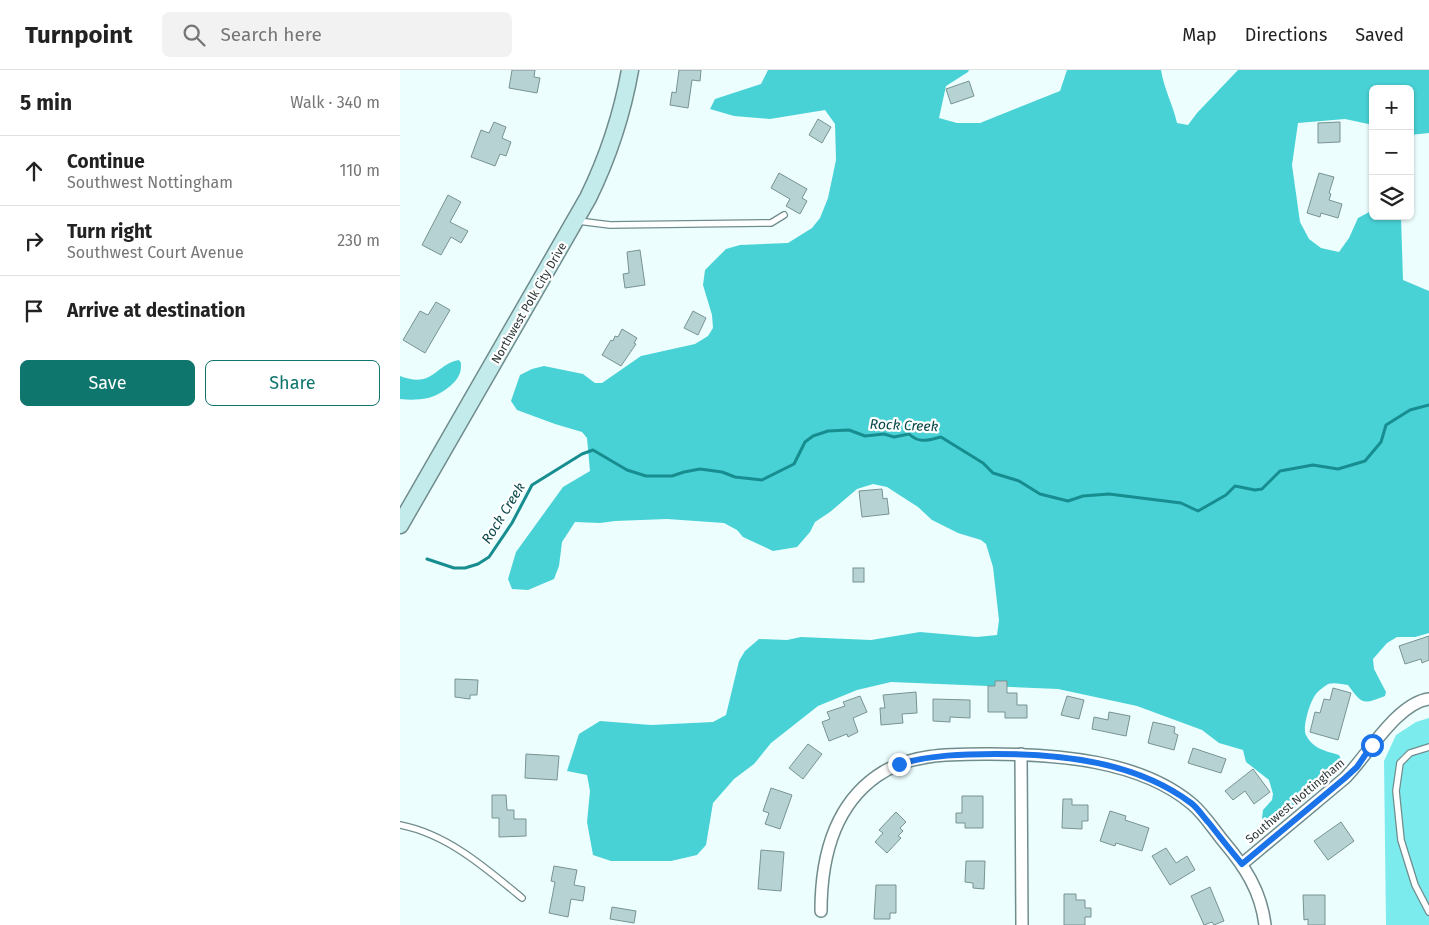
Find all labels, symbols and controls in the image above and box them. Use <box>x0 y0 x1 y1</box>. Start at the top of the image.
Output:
search box <box>162 12 512 57</box>
text: Turnpoint <box>25 21 132 49</box>
icon: search <box>180 21 208 49</box>
text: Search here <box>220 23 322 46</box>
text: Map <box>1182 24 1217 46</box>
text: Directions <box>1245 24 1327 46</box>
text: Saved <box>1355 24 1404 46</box>
map controls <box>1369 85 1414 220</box>
button: + <box>1369 85 1414 130</box>
text: 5 min <box>20 90 72 116</box>
text: Walk · 340 m <box>290 93 380 112</box>
button: − <box>1369 130 1414 175</box>
text: Continue <box>67 150 145 173</box>
icon: ahead <box>20 157 48 185</box>
text: 110 m <box>339 161 380 180</box>
text: Southwest Nottingham <box>67 173 233 192</box>
button: layers <box>1369 175 1414 220</box>
text: Turn right <box>67 220 152 243</box>
icon: right <box>20 227 48 255</box>
text: 230 m <box>337 231 380 250</box>
street label: Northwest Polk City Drive <box>489 240 569 366</box>
text: Southwest Court Avenue <box>67 243 244 262</box>
icon: arrive <box>20 297 48 325</box>
text: Arrive at destination <box>67 299 246 322</box>
button: Save <box>20 360 195 406</box>
button: Share <box>205 360 380 406</box>
water label: Rock Creek <box>869 416 939 435</box>
water label: Rock Creek <box>478 479 529 547</box>
route start <box>1361 734 1384 757</box>
route end <box>888 753 911 776</box>
street label: Southwest Nottingham <box>1243 756 1347 846</box>

